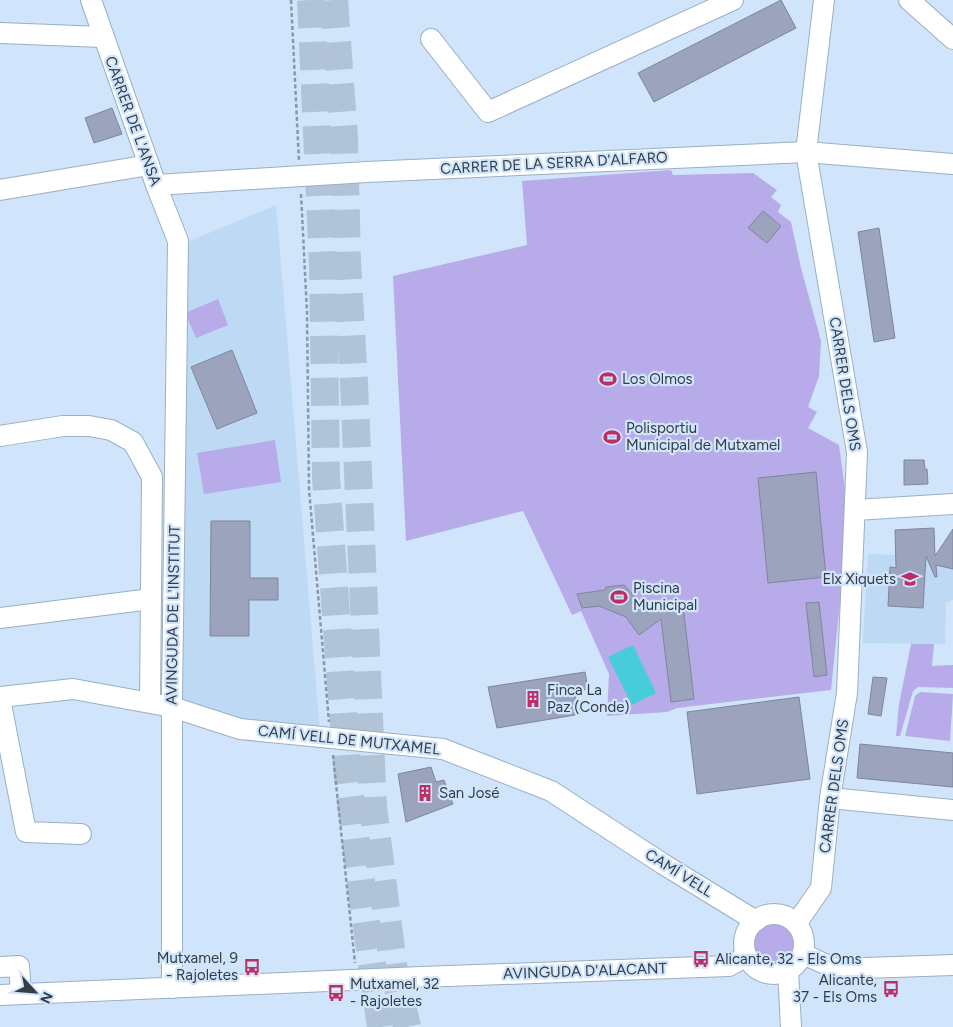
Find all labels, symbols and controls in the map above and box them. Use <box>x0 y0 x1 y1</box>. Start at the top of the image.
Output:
street label: CARRER DE L'ANSA <box>101 54 165 188</box>
street label: CARRER DE LA SERRA D'ALFARO <box>440 148 668 178</box>
street label: CARRER DELS OMS <box>826 316 864 452</box>
sports icon: Los Olmos <box>598 369 618 389</box>
place label: Los Olmos <box>622 370 693 388</box>
place label: Polisportiu Municipal de Mutxamel <box>626 419 780 454</box>
sports icon: Polisportiu Municipal de Mutxamel <box>602 427 622 447</box>
street label: AVINGUDA DE L'INSTITUT <box>162 524 184 705</box>
school or university icon: Elx Xiquets <box>900 569 920 589</box>
place label: Elx Xiquets <box>822 570 896 588</box>
place label: Piscina Municipal <box>633 579 697 614</box>
sports icon: Piscina Municipal <box>609 587 629 607</box>
place label: Finca La Paz (Conde) <box>547 681 630 716</box>
building icon: Finca La Paz (Conde) <box>523 689 543 709</box>
street label: CARRER DELS OMS <box>816 718 852 854</box>
street label: CAMÍ VELL DE MUTXAMEL <box>257 721 441 759</box>
building icon: San José <box>415 783 435 803</box>
place label: San José <box>439 784 500 802</box>
street label: CAMÍ VELL <box>642 845 716 901</box>
place label: Mutxamel, 9 - Rajoletes <box>157 949 238 984</box>
bus stop icon: Alicante, 32 - Els Oms <box>691 949 711 969</box>
place label: Alicante, 32 - Els Oms <box>715 950 861 968</box>
bus stop icon: Mutxamel, 9 - Rajoletes <box>242 957 262 977</box>
street label: AVINGUDA D'ALACANT <box>503 959 668 983</box>
north arrow <box>10 967 60 1017</box>
place label: Alicante, 37 - Els Oms <box>793 971 877 1006</box>
place label: Mutxamel, 32 - Rajoletes <box>350 975 439 1010</box>
bus stop icon: Alicante, 37 - Els Oms <box>881 979 901 999</box>
bus stop icon: Mutxamel, 32 - Rajoletes <box>326 983 346 1003</box>
text: N <box>36 989 56 1006</box>

